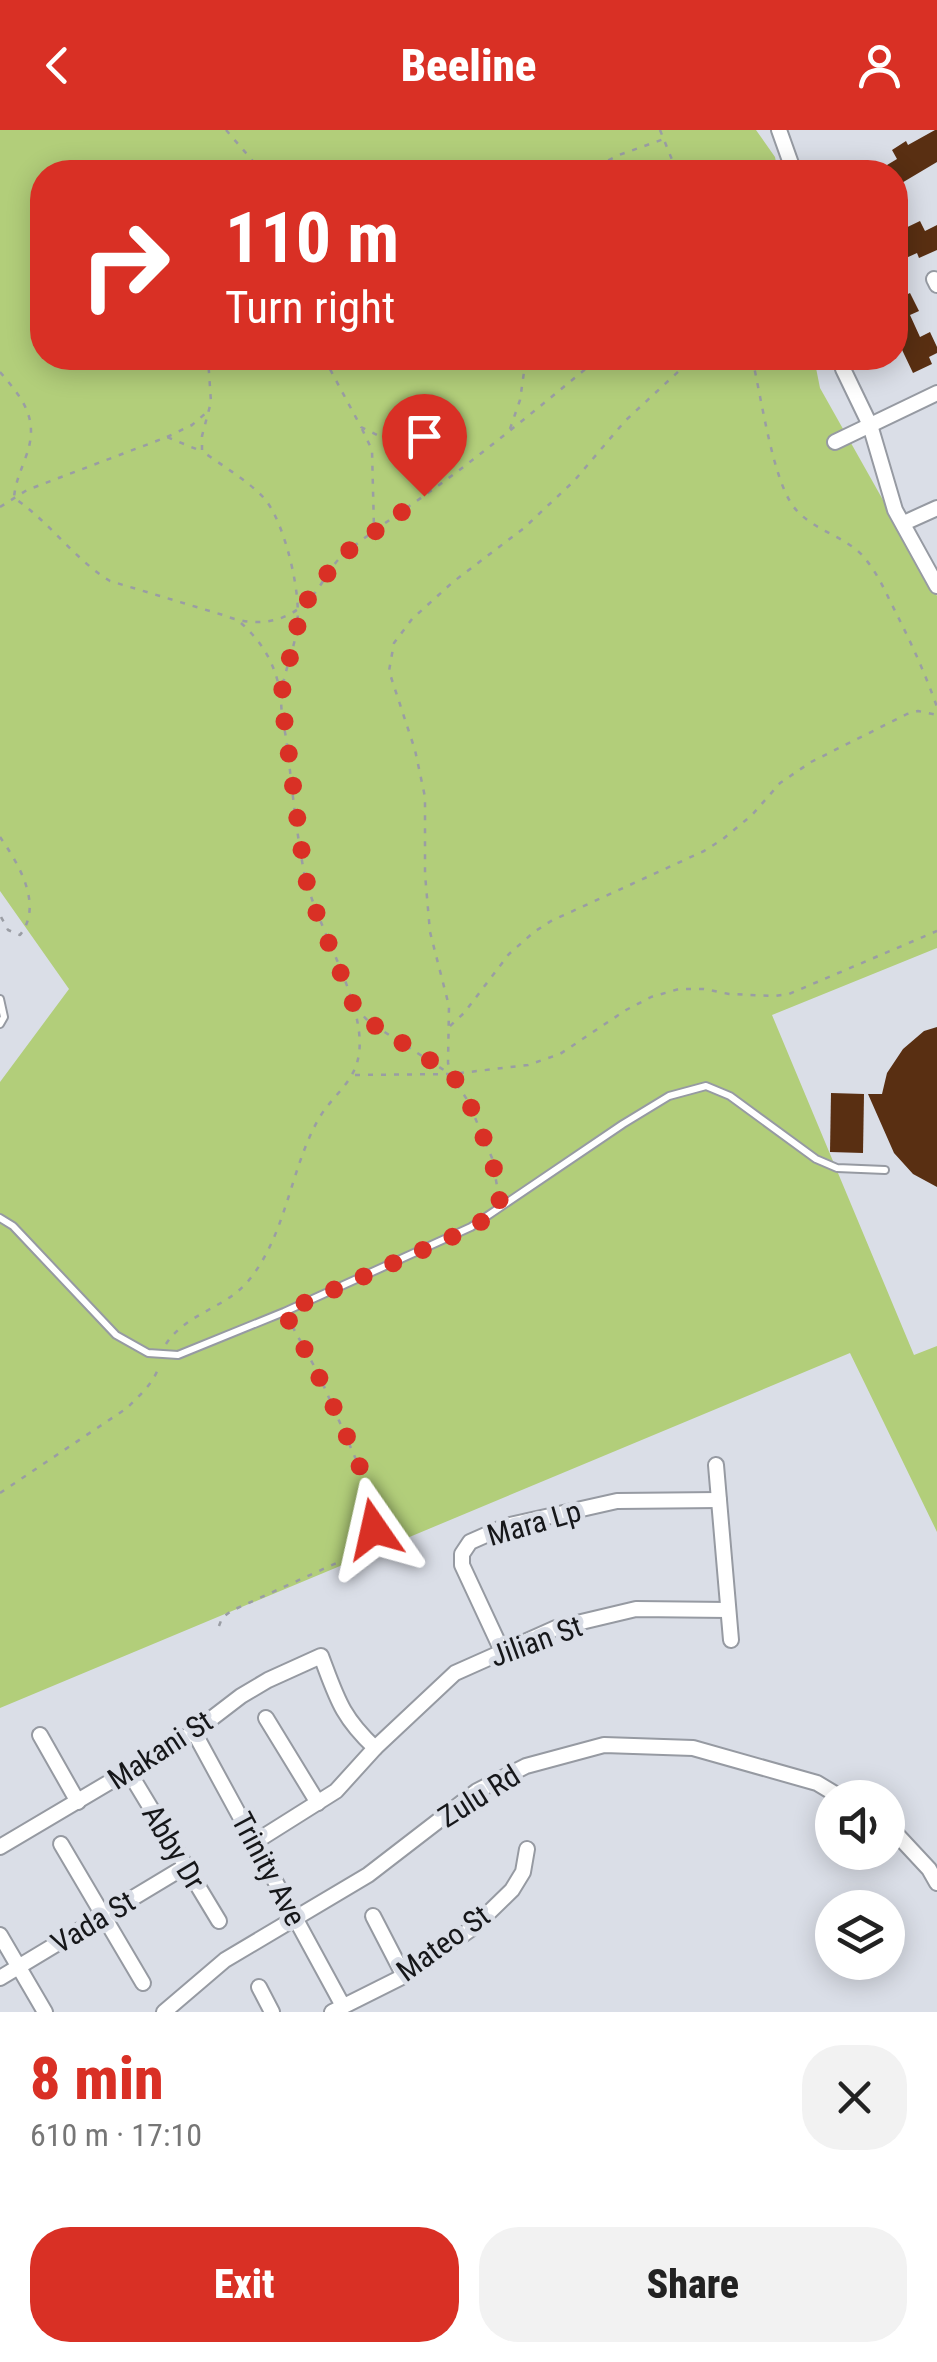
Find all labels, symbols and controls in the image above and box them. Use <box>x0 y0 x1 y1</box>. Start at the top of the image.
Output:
icon: back <box>30 38 85 93</box>
icon: person <box>852 38 907 93</box>
text: Beeline <box>401 39 536 92</box>
text: 110 m <box>225 197 399 279</box>
icon: right <box>60 200 190 330</box>
text: Turn right <box>225 281 395 334</box>
pin <box>382 394 467 497</box>
icon: arrive <box>397 409 452 464</box>
position arrow <box>322 1477 426 1581</box>
street label: Mara Lp <box>483 1493 585 1553</box>
street label: Jilian St <box>485 1608 587 1674</box>
street label: Makani St <box>101 1703 219 1797</box>
street label: Zulu Rd <box>432 1758 526 1834</box>
map controls <box>815 1780 905 1980</box>
button: sound <box>815 1780 905 1870</box>
street label: Abby Dr <box>135 1798 213 1896</box>
street label: Trinity Ave <box>225 1806 313 1932</box>
street label: Vada St <box>45 1884 141 1960</box>
button: layers <box>815 1890 905 1980</box>
street label: Mateo St <box>390 1898 496 1988</box>
text: 8 min <box>30 2043 164 2114</box>
button: close <box>802 2045 907 2150</box>
text: 610 m · 17:10 <box>30 2116 202 2154</box>
button: Exit <box>30 2227 459 2342</box>
button: Share <box>479 2227 907 2342</box>

